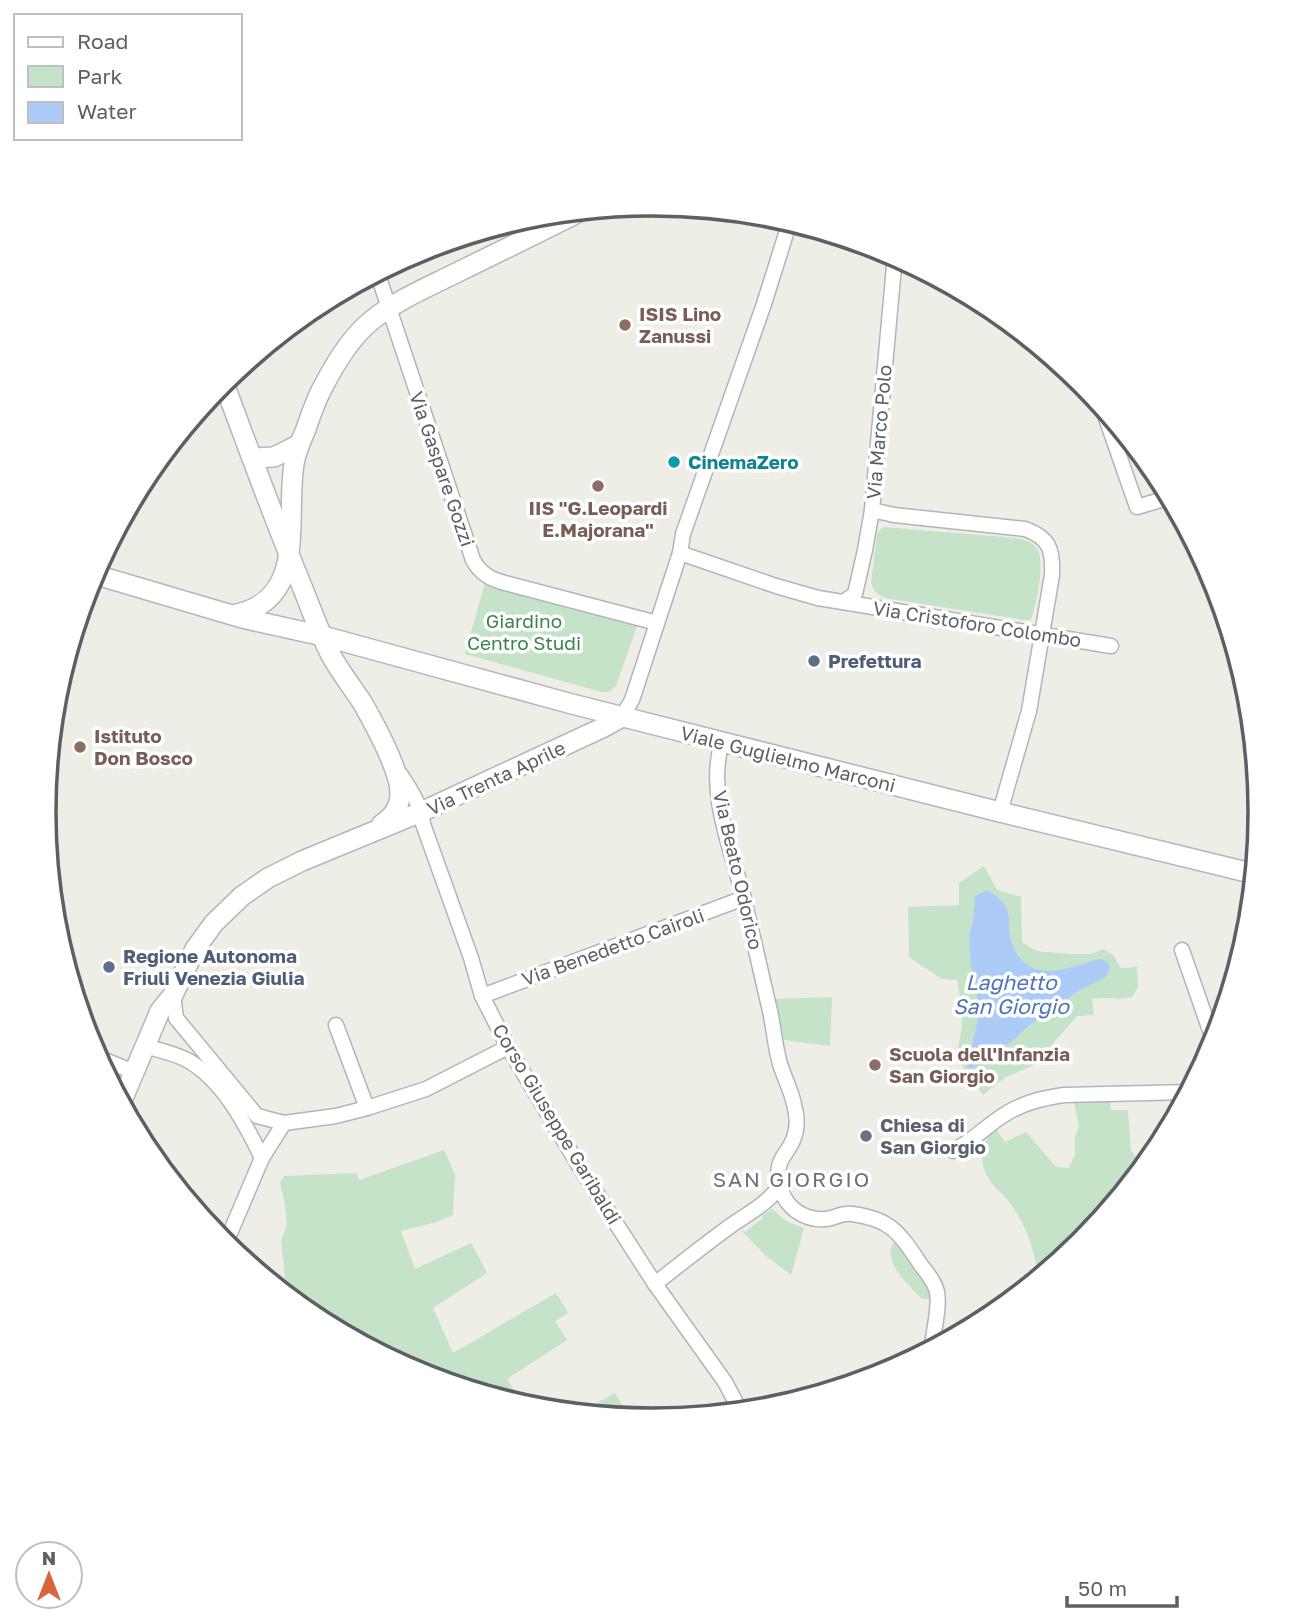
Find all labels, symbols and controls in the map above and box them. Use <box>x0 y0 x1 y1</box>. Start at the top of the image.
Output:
legend <box>14 14 242 140</box>
text: Road <box>77 28 128 54</box>
text: Park <box>77 63 123 89</box>
text: Water <box>77 98 137 124</box>
place label: ISIS Lino Zanussi <box>639 302 721 347</box>
marker: ISIS Lino Zanussi <box>617 317 633 333</box>
street label: Via Marco Polo <box>861 364 896 500</box>
street label: Via Gaspare Gozzi <box>405 388 480 549</box>
place label: CinemaZero <box>688 450 799 473</box>
marker: CinemaZero <box>666 454 682 470</box>
marker: IIS "G.Leopardi E.Majorana" <box>590 478 606 494</box>
place label: IIS "G.Leopardi E.Majorana" <box>528 496 668 541</box>
street label: Via Cristoforo Colombo <box>871 596 1083 651</box>
park label: Giardino Centro Studi <box>467 609 581 654</box>
place label: Prefettura <box>828 649 921 672</box>
marker: Prefettura <box>806 653 822 669</box>
street label: Viale Guglielmo Marconi <box>678 721 898 796</box>
place label: Istituto Don Bosco <box>94 724 193 769</box>
street label: Via Trenta Aprile <box>423 735 569 820</box>
marker: Istituto Don Bosco <box>72 739 88 755</box>
street label: Via Beato Odorico <box>709 788 768 952</box>
street label: Via Benedetto Cairoli <box>519 903 707 990</box>
place label: Regione Autonoma Friuli Venezia Giulia <box>123 944 304 989</box>
marker: Regione Autonoma Friuli Venezia Giulia <box>101 959 117 975</box>
water label: Laghetto San Giorgio <box>953 969 1070 1019</box>
street label: Corso Giuseppe Garibaldi <box>488 1019 626 1228</box>
place label: Scuola dell'Infanzia San Giorgio <box>889 1042 1070 1087</box>
marker: Scuola dell'Infanzia San Giorgio <box>867 1057 883 1073</box>
place label: Chiesa di San Giorgio <box>880 1113 986 1158</box>
marker: Chiesa di San Giorgio <box>858 1128 874 1144</box>
district label: SAN GIORGIO <box>713 1166 871 1192</box>
north arrow <box>14 1540 84 1610</box>
text: N <box>42 1546 56 1569</box>
scale bar <box>1067 1564 1177 1608</box>
text: 50 m <box>1078 1575 1127 1601</box>

